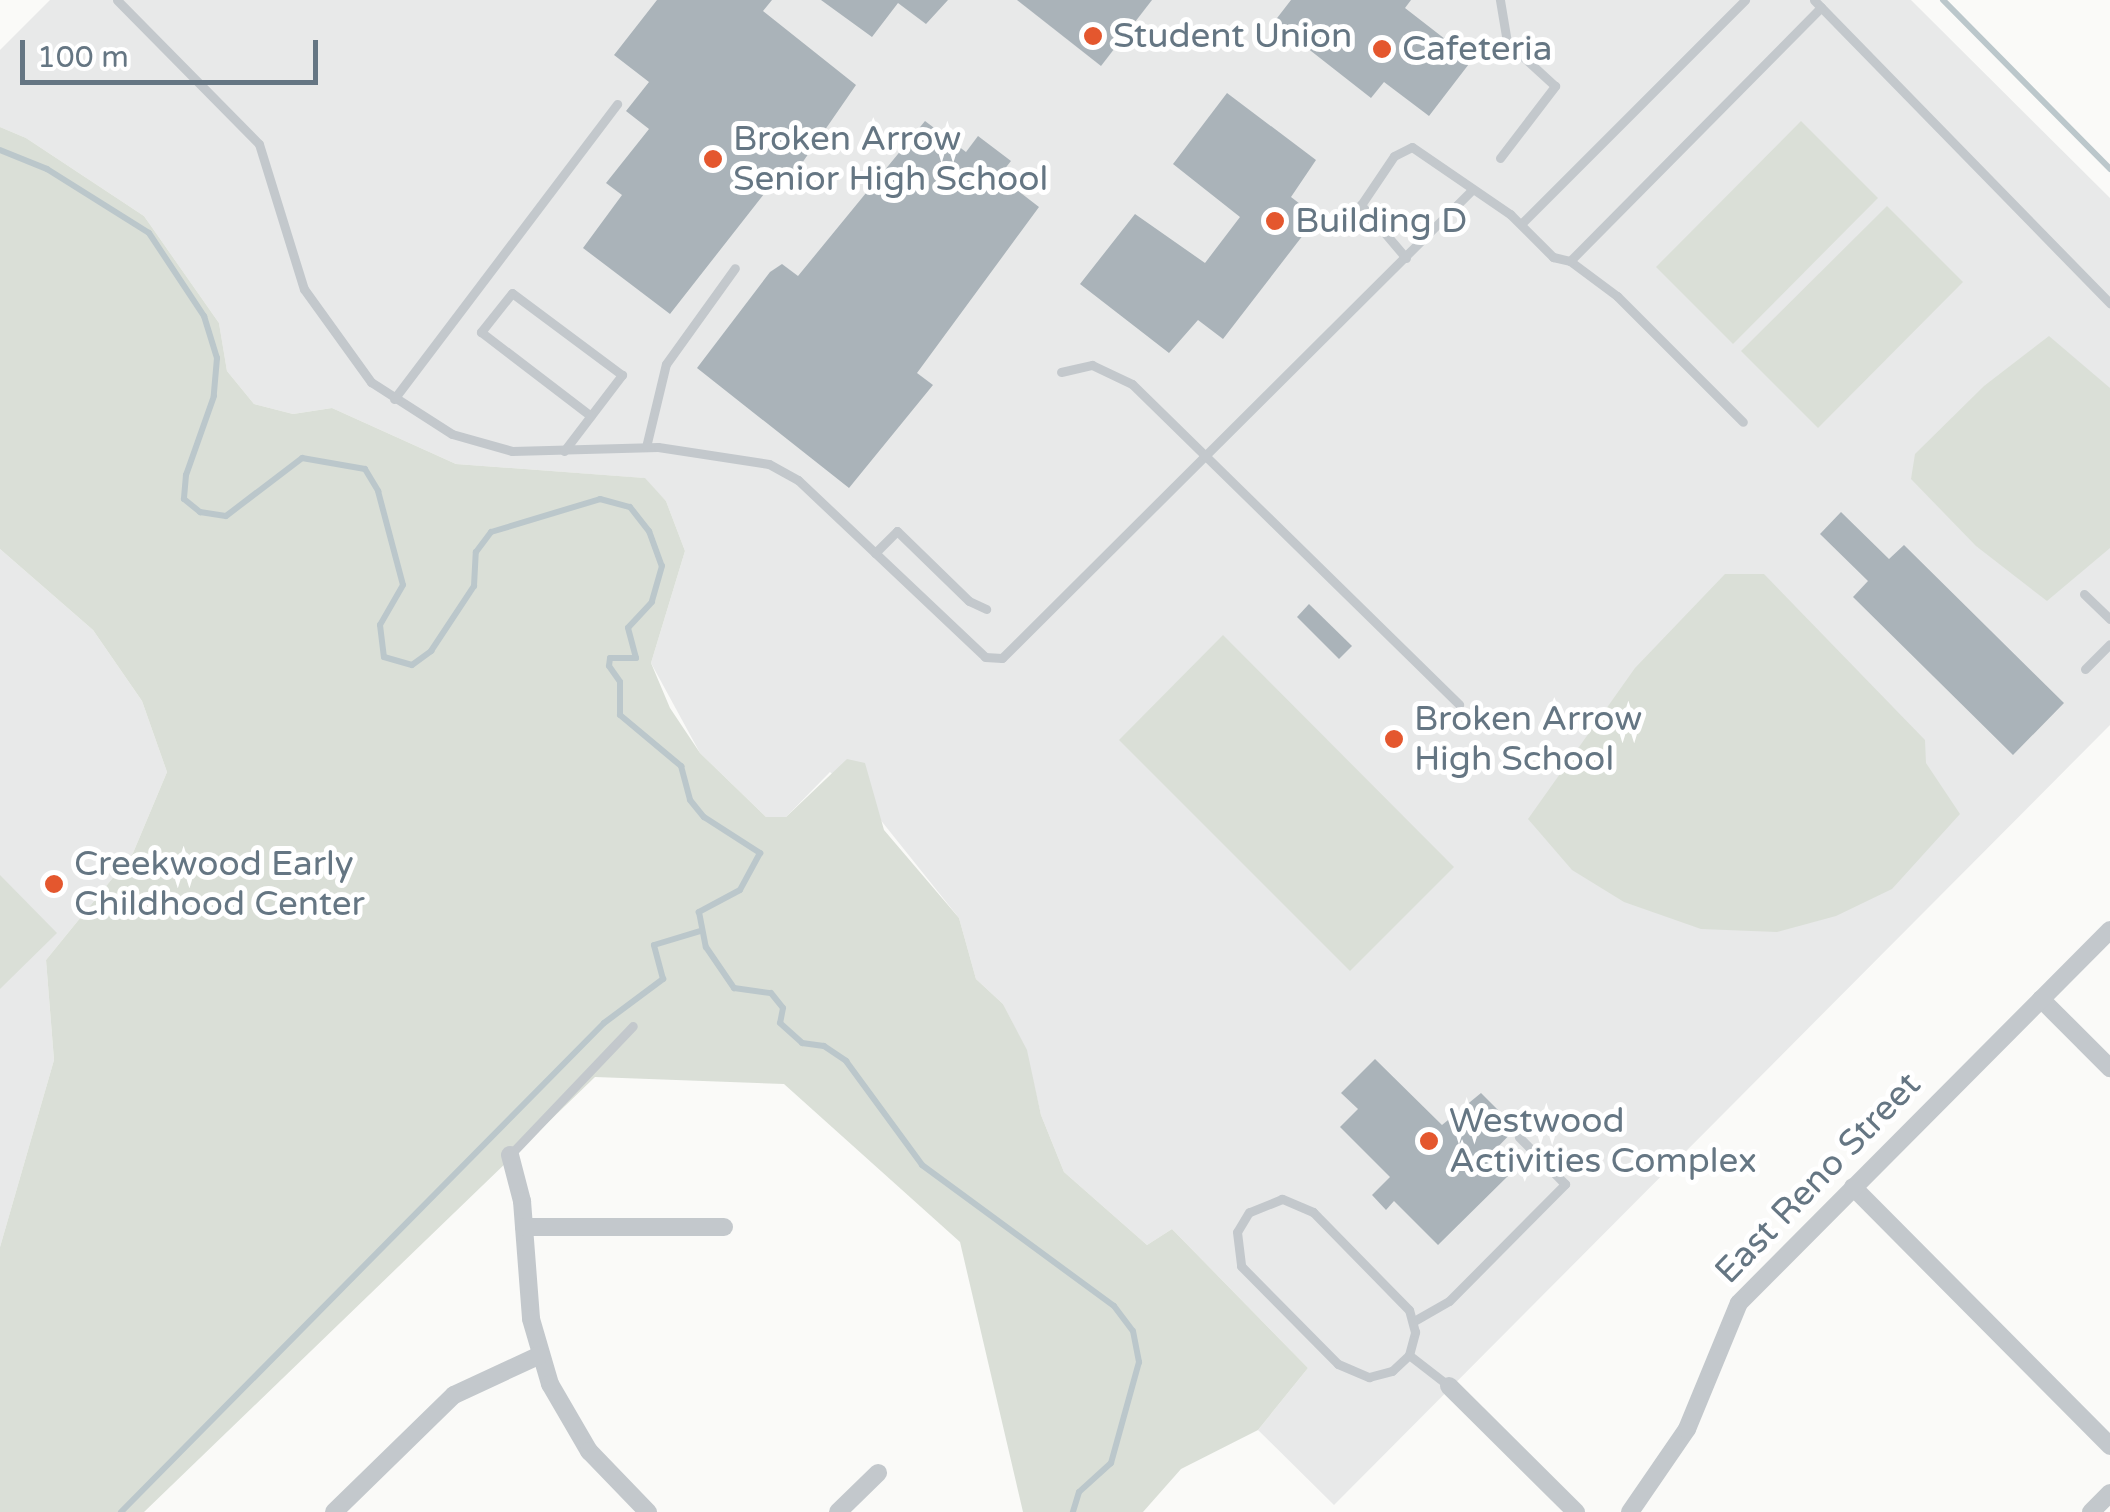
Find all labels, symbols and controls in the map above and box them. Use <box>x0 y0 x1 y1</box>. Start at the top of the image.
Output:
place label: Student Union <box>1113 15 1352 57</box>
scale bar <box>25 20 322 82</box>
marker: Student Union <box>1082 25 1104 47</box>
place label: Cafeteria <box>1402 28 1552 70</box>
marker: Cafeteria <box>1371 38 1393 60</box>
text: 100 m <box>37 39 129 76</box>
place label: Broken Arrow Senior High School <box>733 118 1048 200</box>
marker: Broken Arrow Senior High School <box>702 148 724 170</box>
place label: Building D <box>1295 200 1467 242</box>
marker: Building D <box>1264 210 1286 232</box>
place label: Broken Arrow High School <box>1414 698 1642 780</box>
marker: Broken Arrow High School <box>1383 728 1405 750</box>
place label: Creekwood Early Childhood Center <box>74 843 365 925</box>
marker: Creekwood Early Childhood Center <box>43 873 65 895</box>
street label: East Reno Street <box>1707 1064 1929 1292</box>
place label: Westwood Activities Complex <box>1449 1100 1757 1182</box>
marker: Westwood Activities Complex <box>1418 1130 1440 1152</box>

